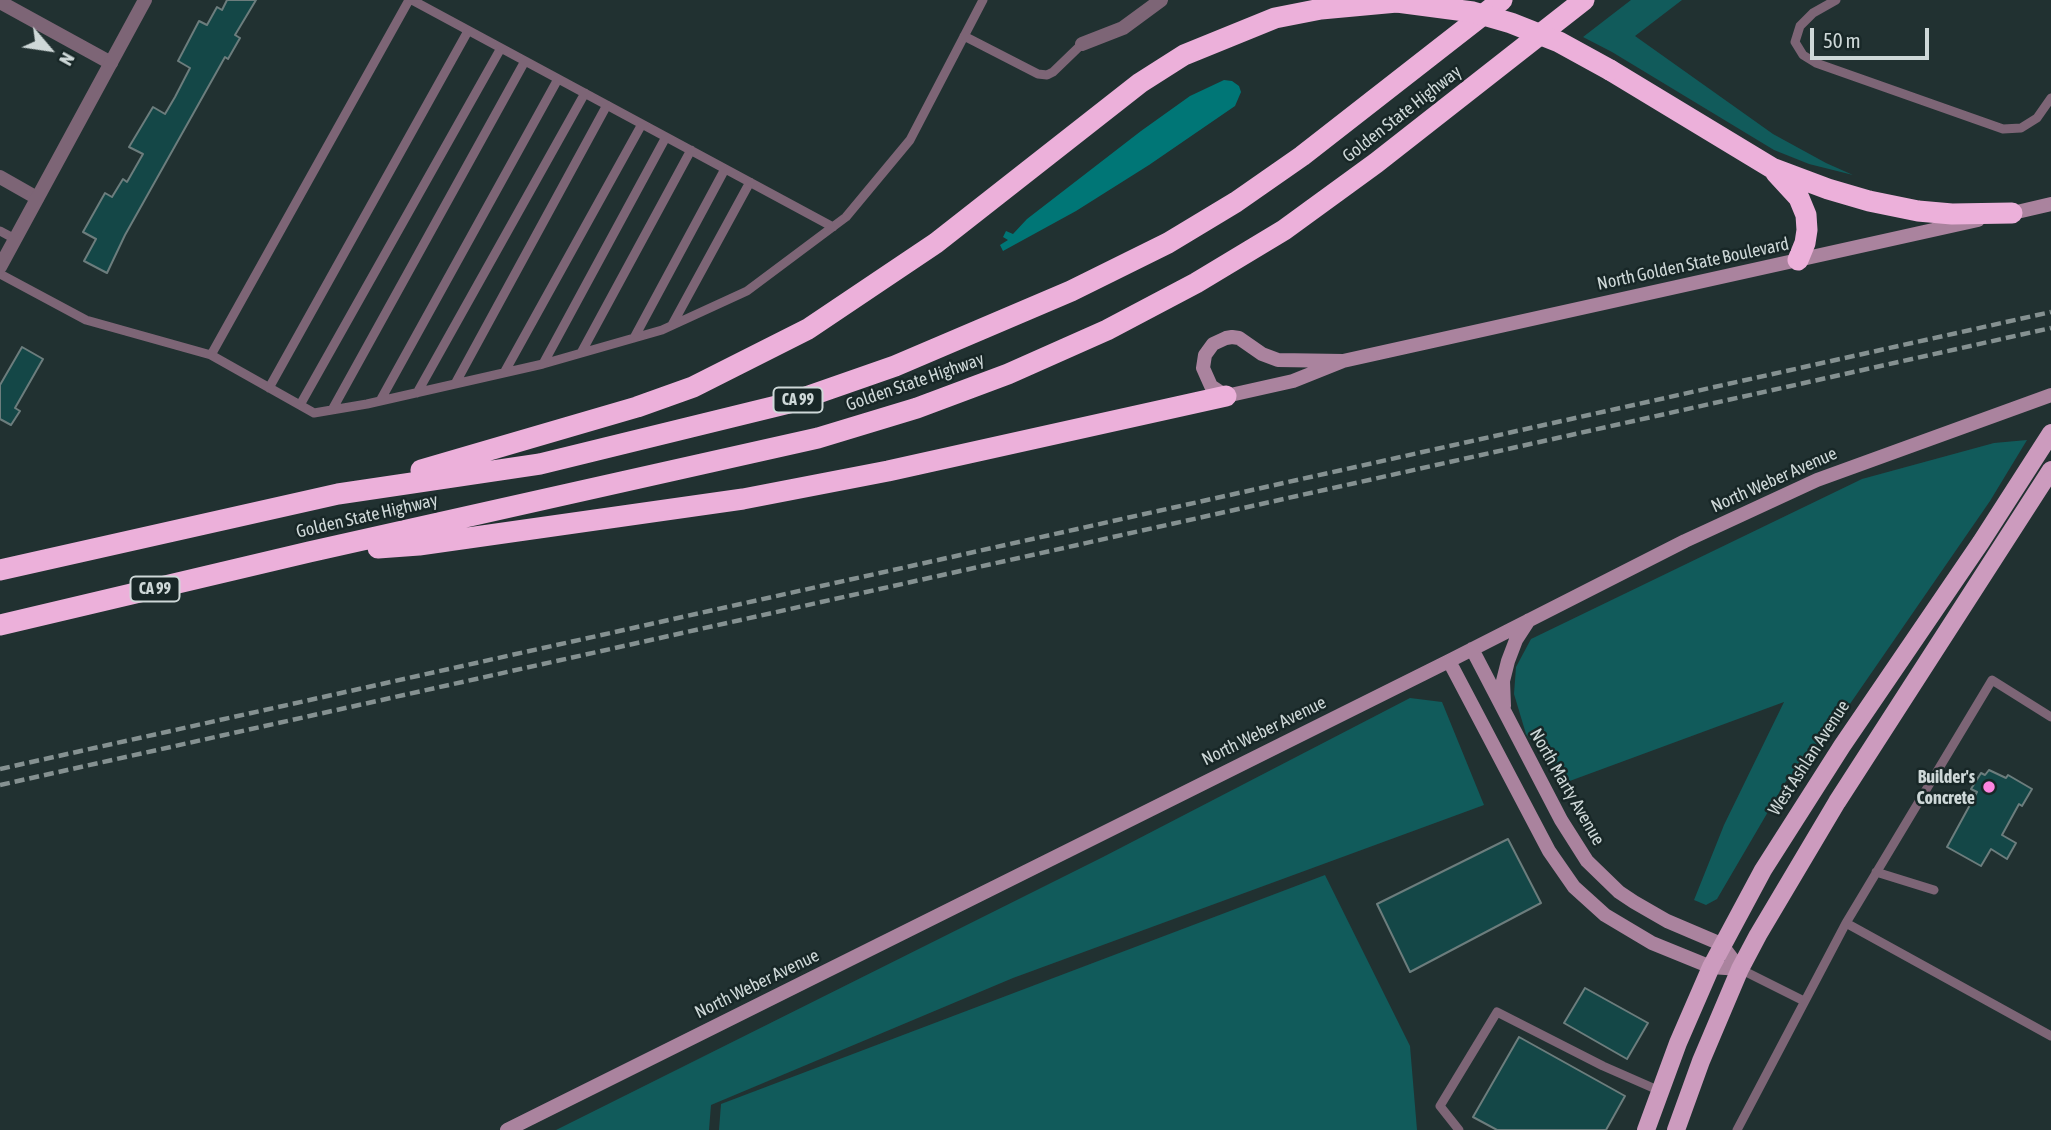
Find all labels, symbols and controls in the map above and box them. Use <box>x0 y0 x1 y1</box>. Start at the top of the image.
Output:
north arrow <box>14 14 84 84</box>
scale bar <box>1813 14 1932 58</box>
text: 50 m <box>1823 28 1861 52</box>
text: N <box>55 49 80 69</box>
street label: Golden State Highway <box>1338 61 1466 167</box>
street label: North Golden State Boulevard <box>1595 233 1791 295</box>
street label: Golden State Highway <box>843 348 987 416</box>
road number: CA 99 <box>774 388 822 412</box>
street label: North Weber Avenue <box>1708 443 1840 517</box>
street label: Golden State Highway <box>294 489 440 543</box>
road number: CA 99 <box>130 576 180 602</box>
street label: North Weber Avenue <box>1198 692 1330 770</box>
street label: West Ashlan Avenue <box>1764 696 1854 820</box>
street label: North Marty Avenue <box>1525 725 1609 849</box>
place label: Builder's Concrete <box>1916 766 1975 808</box>
marker: Builder's Concrete <box>1981 779 1997 795</box>
street label: North Weber Avenue <box>691 945 823 1023</box>

